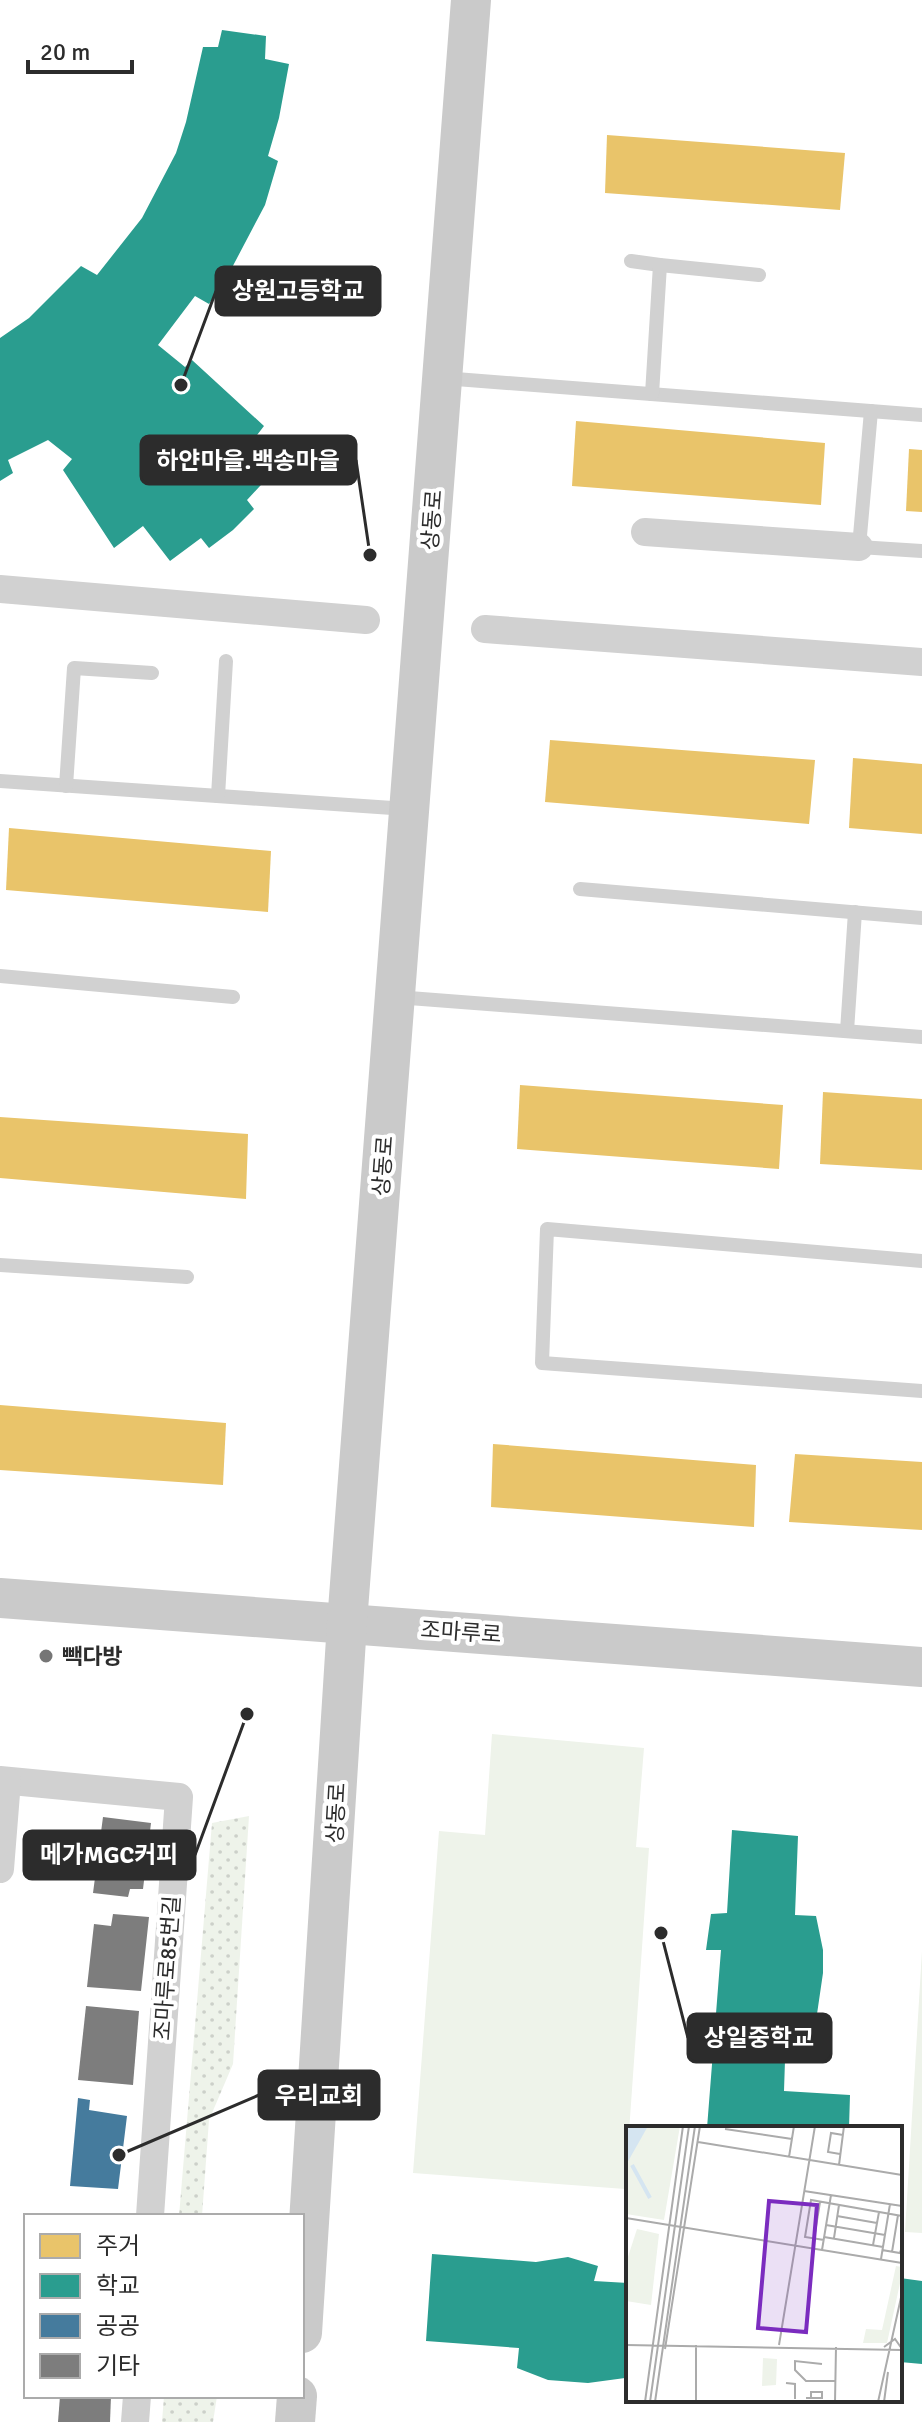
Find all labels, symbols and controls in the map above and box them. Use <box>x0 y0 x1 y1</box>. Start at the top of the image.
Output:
scale bar <box>28 24 132 74</box>
text: 20 m <box>40 37 90 67</box>
callout: 상원고등학교 <box>216 267 380 315</box>
text: 상원고등학교 <box>232 276 364 306</box>
callout: 하얀마을.백송마을 <box>141 436 356 484</box>
text: 하얀마을.백송마을 <box>156 446 340 476</box>
street label: 상동로 <box>416 489 448 551</box>
street label: 상동로 <box>367 1135 399 1197</box>
street label: 조마루로 <box>420 1616 502 1648</box>
place label: 빽다방 <box>62 1643 123 1670</box>
marker: 빽다방 <box>37 1647 55 1665</box>
street label: 상동로 <box>321 1782 351 1844</box>
callout: 메가MGC커피 <box>24 1831 195 1879</box>
text: 메가MGC커피 <box>40 1840 178 1870</box>
street label: 조마루로85번길 <box>148 1895 186 2041</box>
callout: 상일중학교 <box>688 2014 831 2062</box>
text: 상일중학교 <box>704 2023 814 2053</box>
callout: 우리교회 <box>259 2071 379 2119</box>
text: 우리교회 <box>275 2081 363 2111</box>
inset map <box>626 2126 902 2402</box>
legend <box>24 2214 304 2398</box>
text: 주거 <box>96 2231 140 2261</box>
text: 학교 <box>96 2271 140 2301</box>
text: 공공 <box>96 2311 140 2341</box>
text: 기타 <box>96 2351 140 2381</box>

